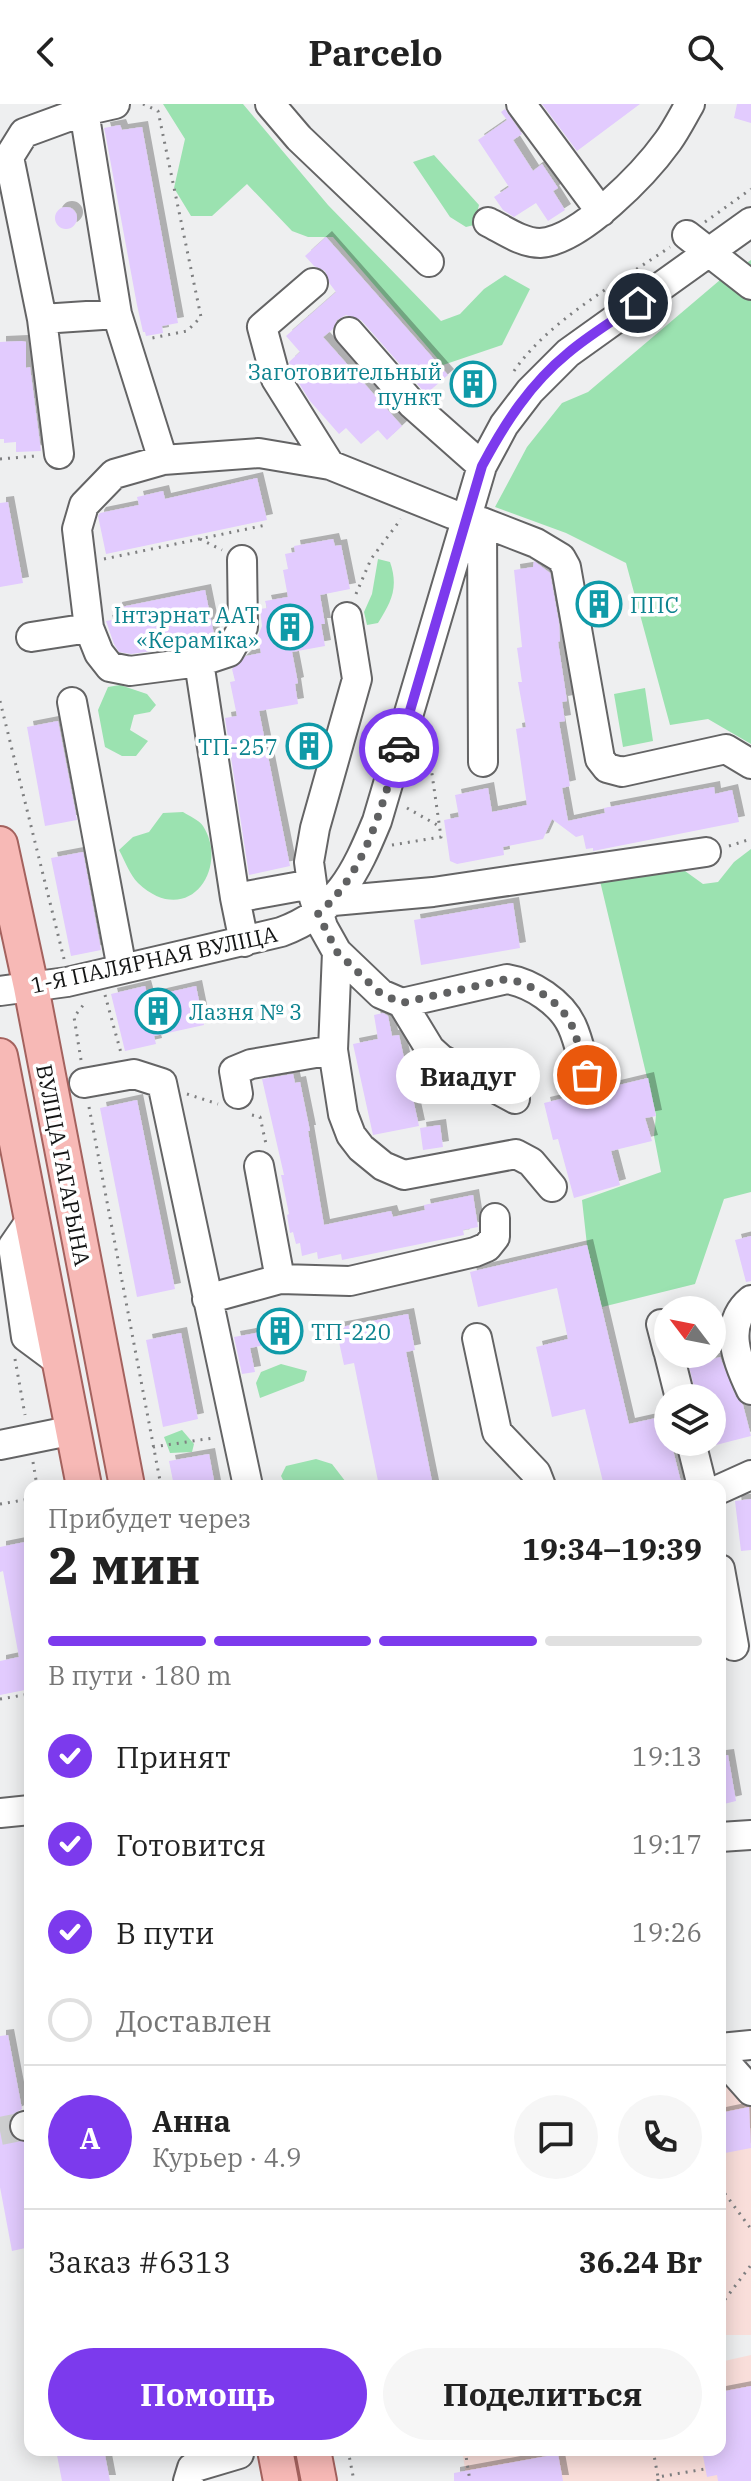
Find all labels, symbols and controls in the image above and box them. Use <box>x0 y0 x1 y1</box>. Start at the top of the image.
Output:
text: Parcelo <box>308 29 443 76</box>
icon: back <box>24 30 68 74</box>
icon: search <box>683 30 727 74</box>
pin <box>604 269 672 337</box>
icon: home <box>616 281 660 325</box>
place label: Заготовительный пункт <box>248 357 442 411</box>
building icon: Заготовительный пункт <box>449 360 497 408</box>
building icon: ППС <box>575 580 623 628</box>
place label: ППС <box>630 590 679 619</box>
place label: Інтэрнат ААТ «Кераміка» <box>114 600 259 654</box>
building icon: Інтэрнат ААТ «Кераміка» <box>266 603 314 651</box>
courier <box>359 708 439 788</box>
building icon: ТП-257 <box>285 722 333 770</box>
icon: car <box>377 726 421 770</box>
place label: ТП-257 <box>198 732 278 761</box>
street label: 1-Я ПАЛЯРНАЯ ВУЛІЦА <box>28 919 280 999</box>
building icon: Лазня № 3 <box>134 987 182 1035</box>
place label: Лазня № 3 <box>189 997 302 1026</box>
pin <box>553 1041 621 1109</box>
callout: Виадуг <box>395 1047 539 1103</box>
icon: bag <box>565 1053 609 1097</box>
text: Виадуг <box>420 1059 516 1093</box>
street label: ВУЛІЦА ГАГАРЫНА <box>30 1062 98 1268</box>
north arrow <box>654 1296 726 1368</box>
map controls <box>654 1296 726 1456</box>
building icon: ТП-220 <box>256 1307 304 1355</box>
place label: ТП-220 <box>311 1317 391 1346</box>
button: layers <box>654 1384 726 1456</box>
text: Прибудет через <box>48 1501 251 1535</box>
text: 19:34–19:39 <box>522 1529 702 1568</box>
text: 2 мин <box>48 1531 201 1598</box>
text: В пути · 180 m <box>48 1658 232 1692</box>
icon: check <box>48 1734 92 1778</box>
text: Принят <box>116 1737 231 1776</box>
text: 19:13 <box>632 1739 702 1773</box>
icon: check <box>48 1822 92 1866</box>
text: Готовится <box>116 1825 266 1864</box>
text: 19:17 <box>632 1827 702 1861</box>
icon: check <box>48 1910 92 1954</box>
text: В пути <box>116 1913 215 1952</box>
text: 19:26 <box>632 1915 702 1949</box>
text: Доставлен <box>116 2001 272 2040</box>
button: chat <box>514 2095 598 2179</box>
button: phone <box>618 2095 702 2179</box>
text: Анна <box>152 2101 231 2140</box>
text: А <box>80 2118 100 2157</box>
text: Курьер · 4.9 <box>152 2140 302 2174</box>
text: Заказ #6313 <box>48 2242 231 2281</box>
text: 36.24 Br <box>579 2242 702 2281</box>
button: Помощь <box>48 2348 367 2440</box>
button: Поделиться <box>383 2348 702 2440</box>

